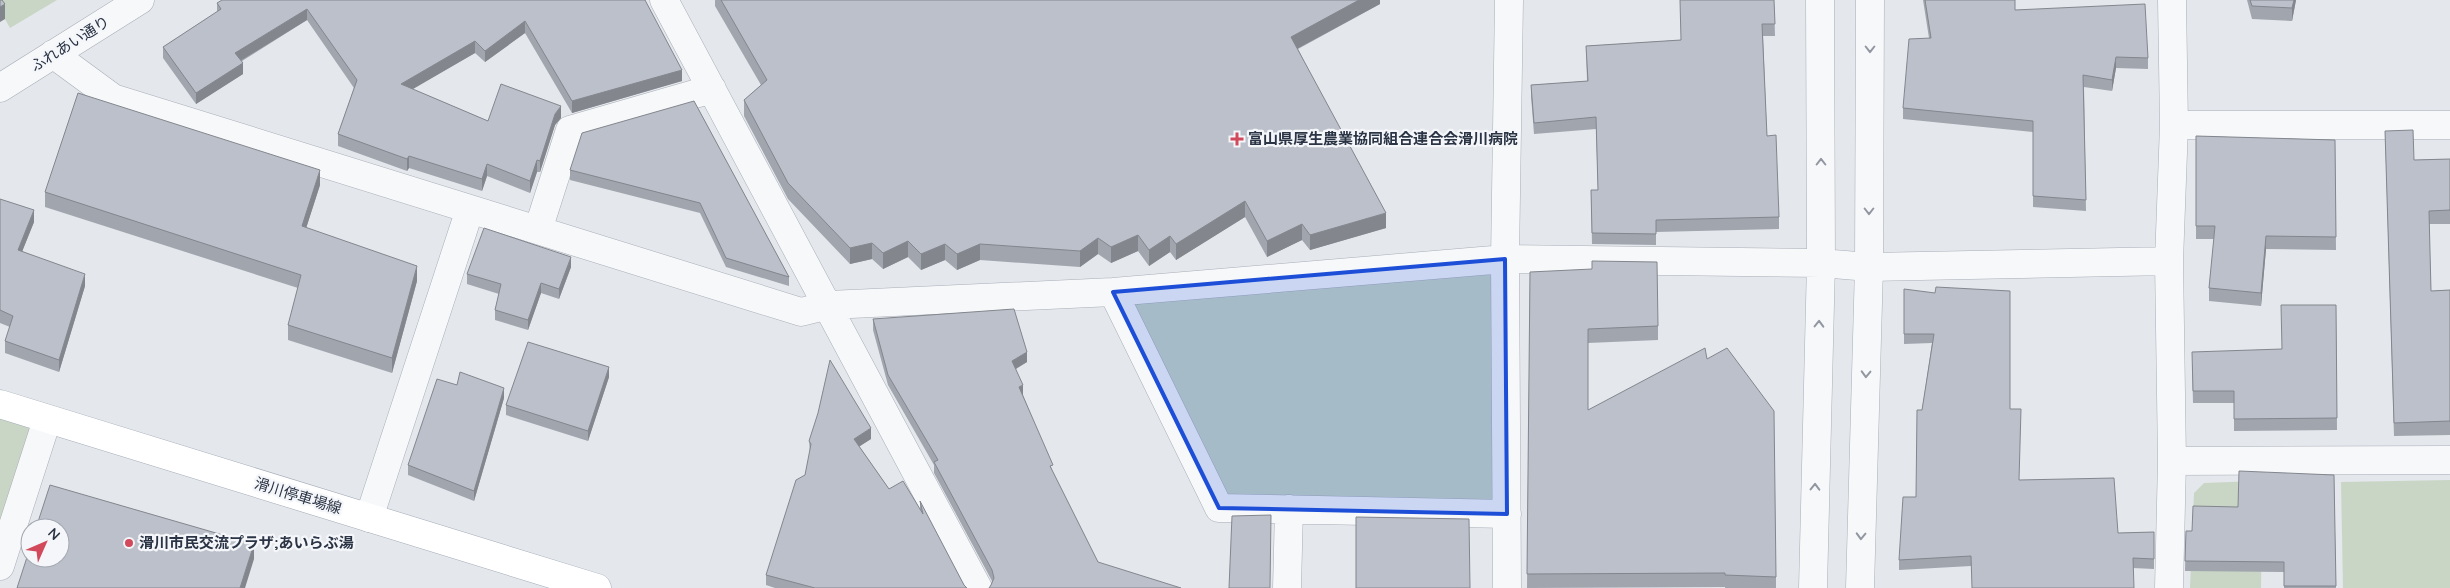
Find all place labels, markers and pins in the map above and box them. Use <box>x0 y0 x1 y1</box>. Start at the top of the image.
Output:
place label: 富山県厚生農業協同組合連合会滑川病院 <box>1248 129 1518 148</box>
marker: 富山県厚生農業協同組合連合会滑川病院 <box>1230 132 1244 146</box>
place label: 滑川市民交流プラザ;あいらぶ湯 <box>139 533 353 552</box>
marker: 滑川市民交流プラザ;あいらぶ湯 <box>123 537 135 549</box>

